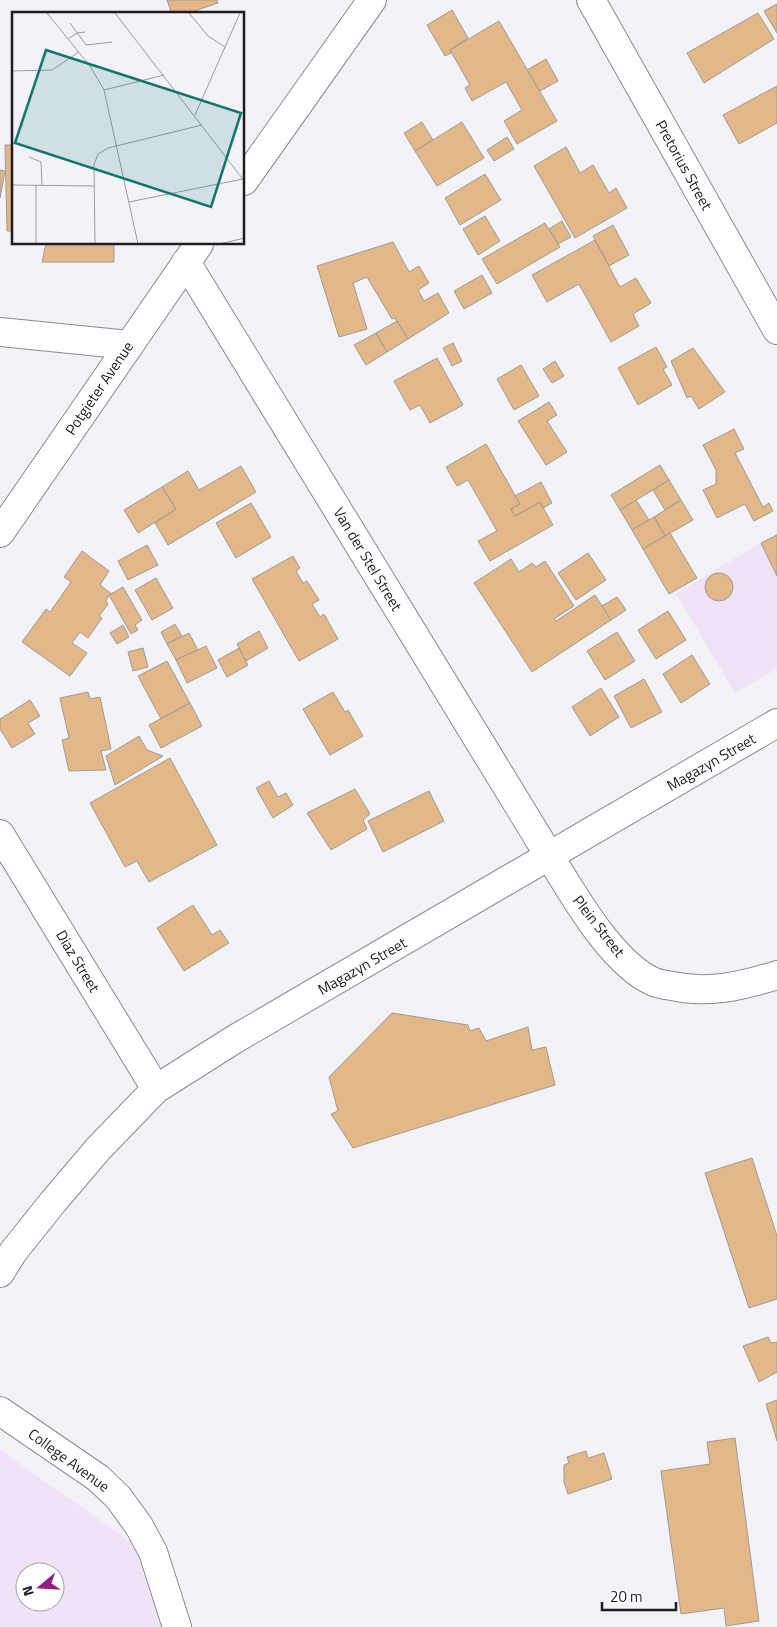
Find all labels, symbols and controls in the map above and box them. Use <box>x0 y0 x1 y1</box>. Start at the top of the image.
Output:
inset map <box>12 12 245 245</box>
street label: Pretorius Street <box>650 116 719 215</box>
street label: Potgieter Avenue <box>59 336 139 440</box>
street label: Van der Stel Street <box>328 503 408 616</box>
street label: Magazyn Street <box>662 727 760 797</box>
street label: Plein Street <box>567 890 631 963</box>
street label: Diaz Street <box>50 925 106 997</box>
street label: Magazyn Street <box>313 931 411 1001</box>
street label: College Avenue <box>23 1422 115 1498</box>
north arrow <box>15 1562 65 1612</box>
scale bar <box>602 1580 676 1612</box>
text: N <box>16 1583 39 1599</box>
text: 20 m <box>610 1585 643 1608</box>

